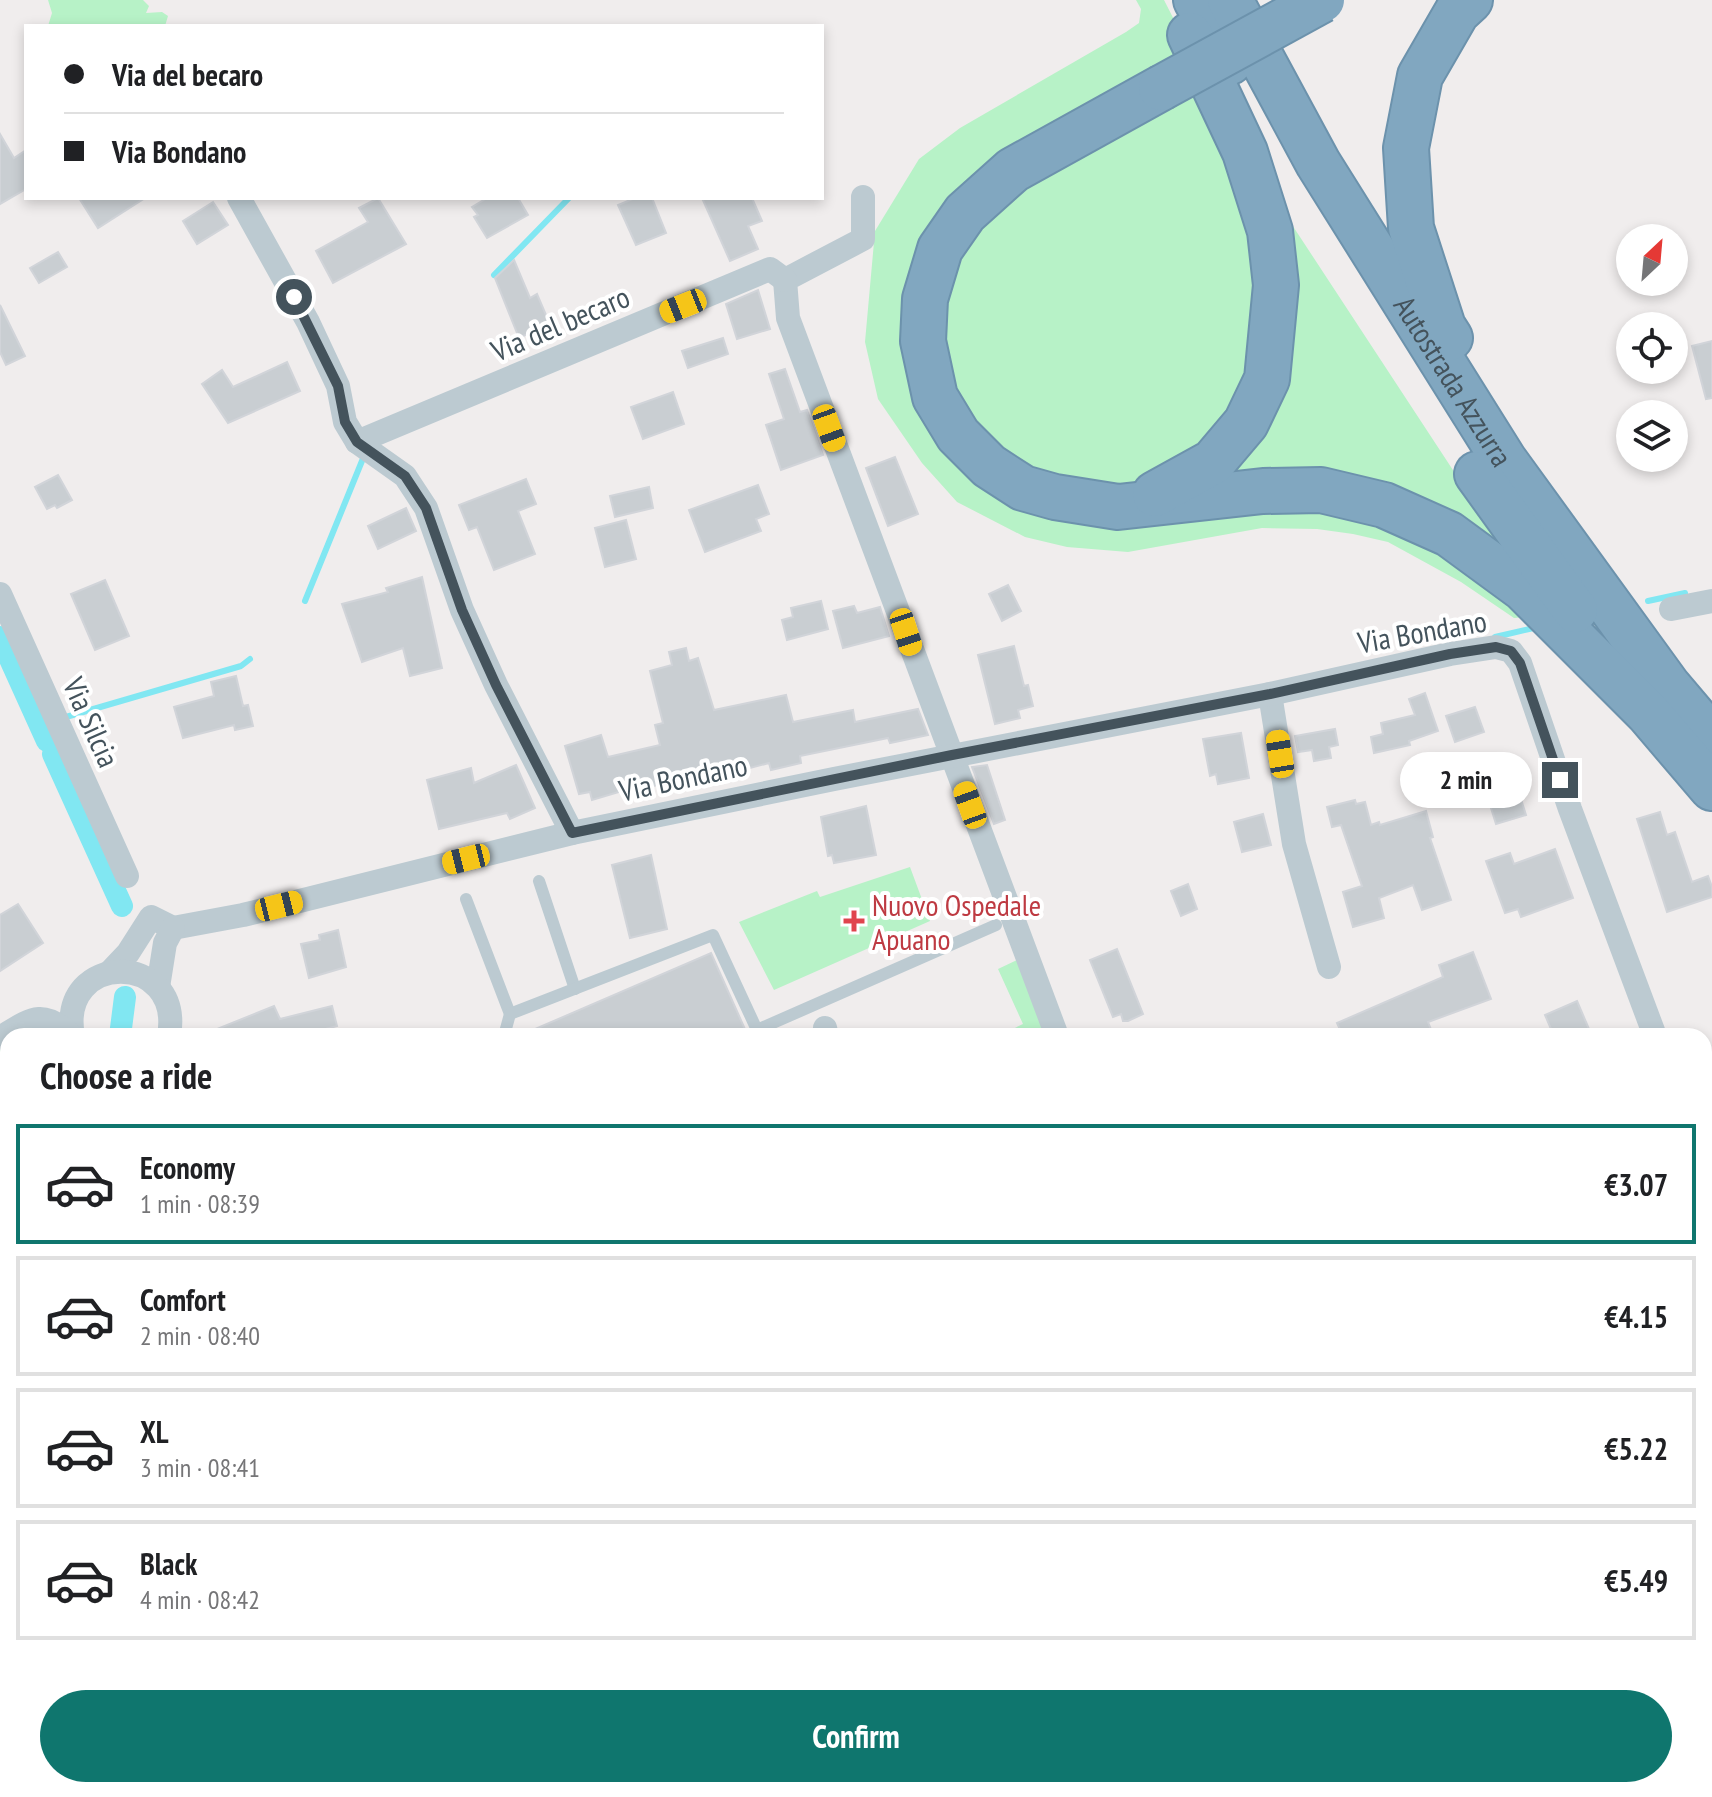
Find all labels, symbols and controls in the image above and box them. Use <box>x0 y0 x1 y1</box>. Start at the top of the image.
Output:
text: Via del becaro <box>112 55 263 94</box>
text: Via Bondano <box>112 132 246 171</box>
north arrow <box>1616 224 1688 296</box>
map controls <box>1616 224 1688 472</box>
street label: Via del becaro <box>484 276 635 370</box>
route start <box>276 279 312 315</box>
car <box>656 286 710 326</box>
street label: Autostrada Azzurra <box>1386 288 1522 473</box>
button: locate <box>1616 312 1688 384</box>
button: layers <box>1616 400 1688 472</box>
car <box>810 401 848 455</box>
street label: Via Bondano <box>1354 600 1489 662</box>
car <box>887 605 925 659</box>
street label: Via Silcia <box>55 670 129 773</box>
car <box>1264 728 1296 780</box>
street label: Via Bondano <box>614 744 751 810</box>
callout: 2 min <box>1400 752 1532 808</box>
route end <box>1542 762 1578 798</box>
text: 2 min <box>1440 763 1492 796</box>
car <box>951 778 989 832</box>
car <box>440 842 492 876</box>
place label: Nuovo Ospedale Apuano <box>872 885 1041 958</box>
car <box>253 889 305 923</box>
marker: Nuovo Ospedale Apuano <box>843 910 865 932</box>
text: Choose a ride <box>40 1052 212 1099</box>
icon: car <box>44 1148 116 1220</box>
text: Economy <box>140 1148 235 1187</box>
text: €3.07 <box>1604 1165 1668 1204</box>
text: 1 min · 08:39 <box>140 1187 260 1220</box>
icon: car <box>44 1280 116 1352</box>
text: Comfort <box>140 1280 226 1319</box>
text: €4.15 <box>1604 1297 1668 1336</box>
text: 2 min · 08:40 <box>140 1319 260 1352</box>
icon: car <box>44 1412 116 1484</box>
text: XL <box>140 1412 169 1451</box>
text: €5.22 <box>1604 1429 1668 1468</box>
text: 3 min · 08:41 <box>140 1451 260 1484</box>
icon: car <box>44 1544 116 1616</box>
text: Black <box>140 1544 197 1583</box>
text: €5.49 <box>1604 1561 1668 1600</box>
text: 4 min · 08:42 <box>140 1583 260 1616</box>
button: Confirm <box>40 1690 1672 1782</box>

